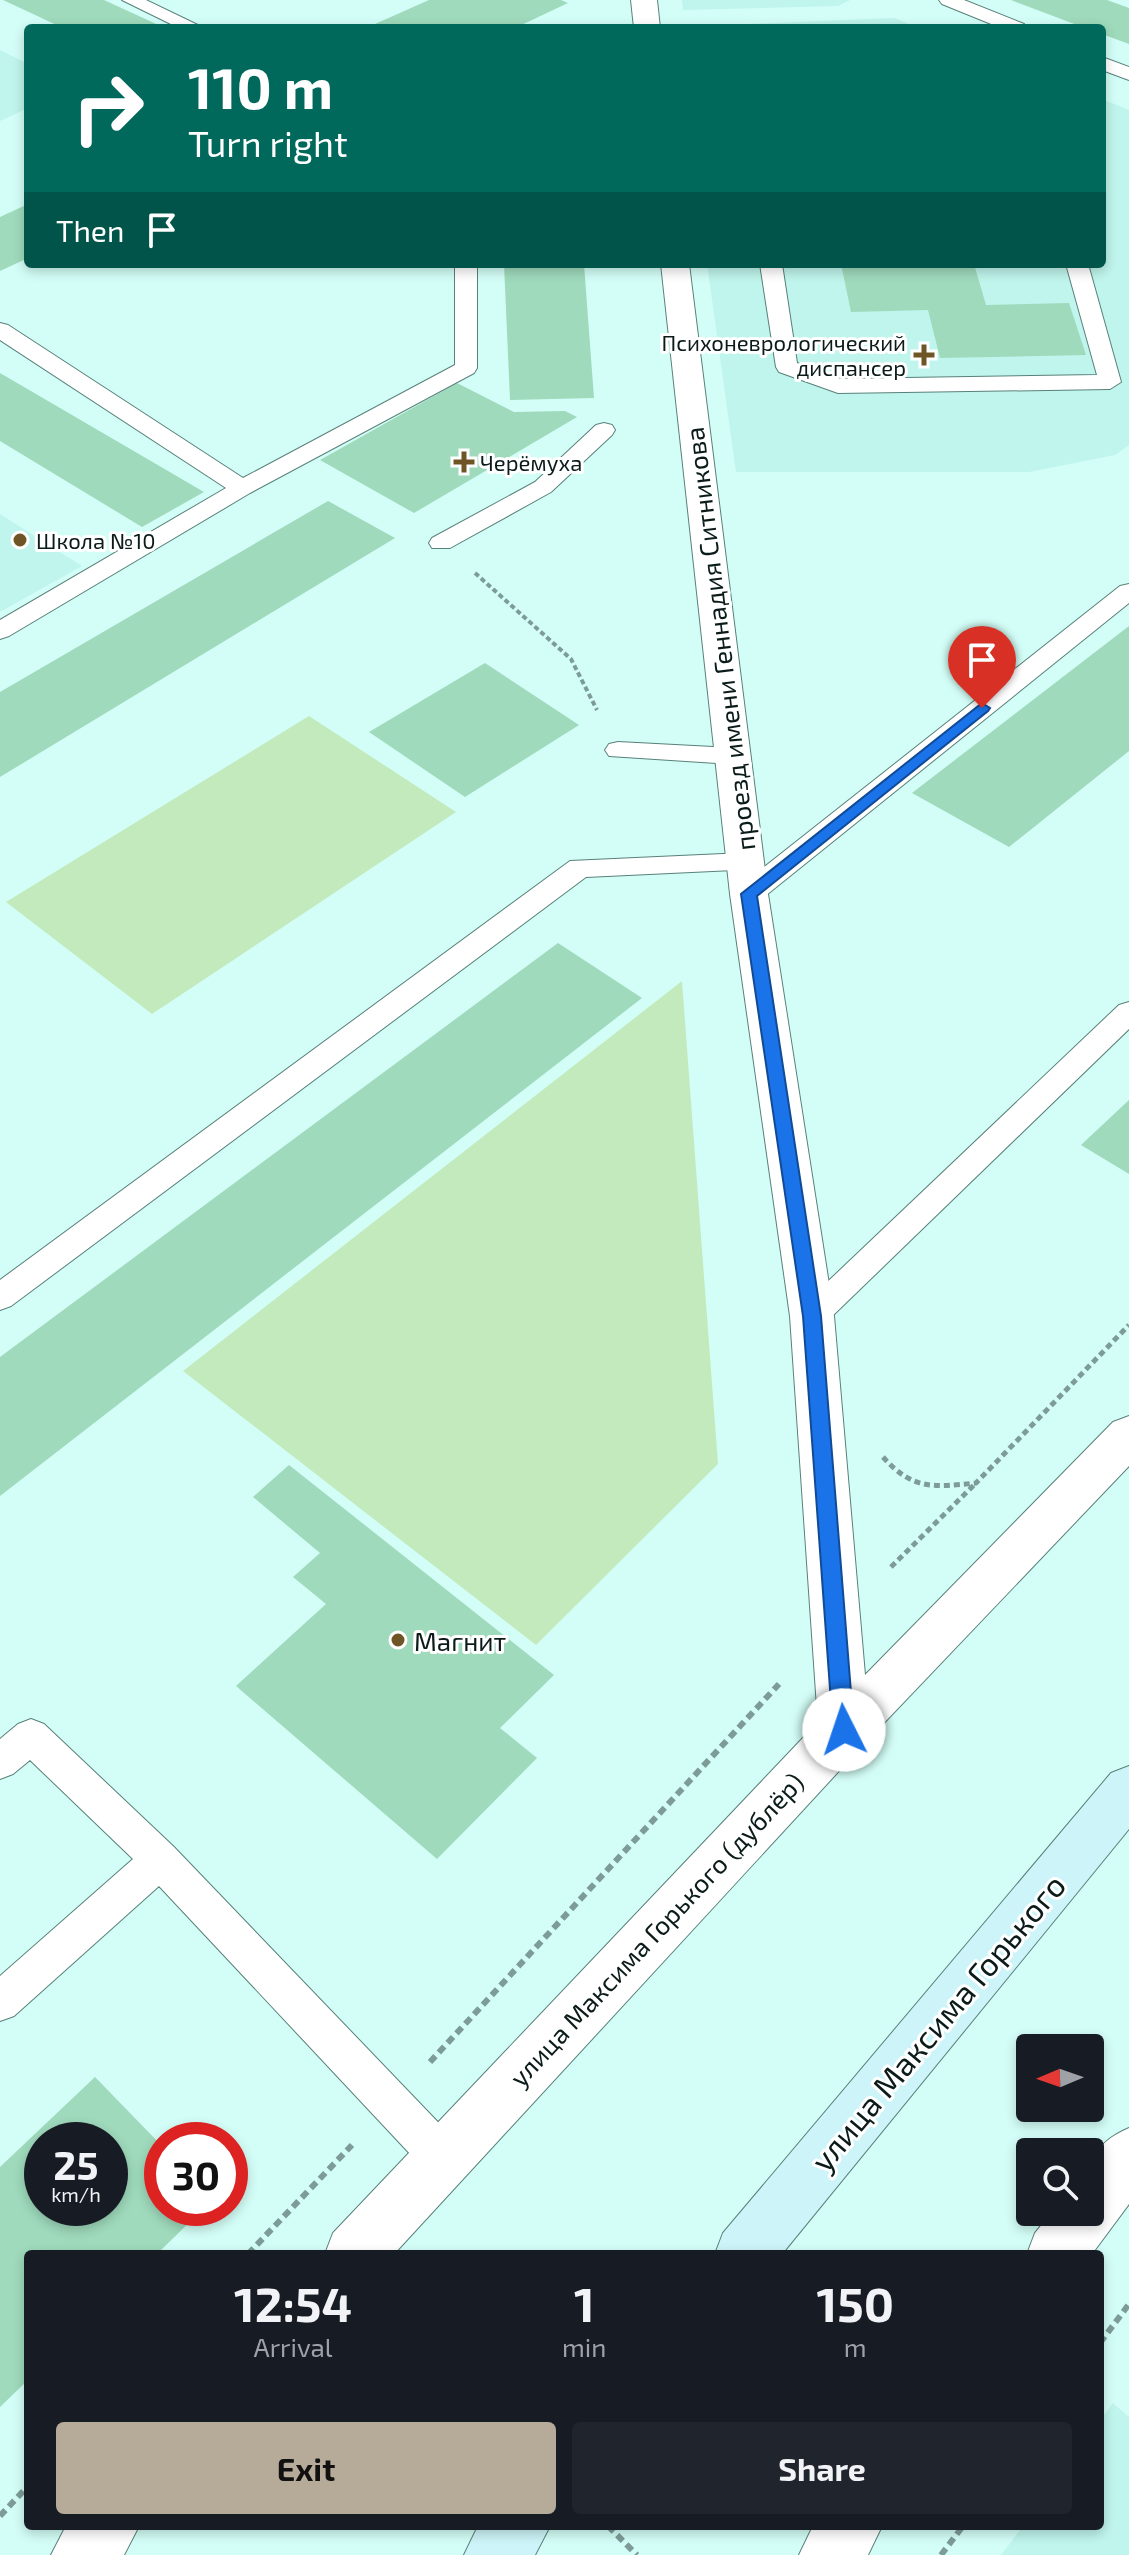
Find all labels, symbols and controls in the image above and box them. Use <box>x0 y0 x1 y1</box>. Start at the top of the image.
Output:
text: 110 m <box>188 53 333 120</box>
icon: right <box>56 56 160 160</box>
text: Turn right <box>188 121 348 164</box>
icon: arrive <box>140 208 184 252</box>
text: Then <box>56 212 124 248</box>
place label: Психоневрологический диспансер <box>661 329 906 380</box>
marker: Психоневрологический диспансер <box>913 344 935 366</box>
street label: проезд имени Геннадия Ситникова <box>678 425 760 853</box>
place label: Черёмуха <box>480 449 582 476</box>
marker: Черёмуха <box>455 453 473 471</box>
place label: Школа №10 <box>36 527 155 553</box>
marker: Школа №10 <box>11 531 29 549</box>
pin <box>948 626 1016 708</box>
icon: arrive <box>960 638 1004 682</box>
place label: Магнит <box>414 1625 507 1656</box>
marker: Магнит <box>389 1631 407 1649</box>
position arrow <box>802 1688 886 1772</box>
street label: улица Максима Горького (дублёр) <box>502 1766 810 2093</box>
street label: улица Максима Горького <box>802 1866 1073 2179</box>
north arrow <box>1016 2034 1104 2122</box>
map controls <box>1016 2034 1104 2226</box>
speed limit sign: 30 <box>144 2122 248 2226</box>
button: search <box>1016 2138 1104 2226</box>
text: 25 <box>53 2140 99 2188</box>
text: km/h <box>51 2182 101 2206</box>
text: 12:54 <box>234 2274 352 2332</box>
text: 1 <box>574 2274 595 2332</box>
text: 150 <box>816 2274 894 2332</box>
text: Arrival <box>253 2331 333 2362</box>
text: min <box>562 2331 606 2362</box>
text: m <box>844 2331 867 2362</box>
button: Exit <box>56 2422 556 2514</box>
button: Share <box>572 2422 1072 2514</box>

